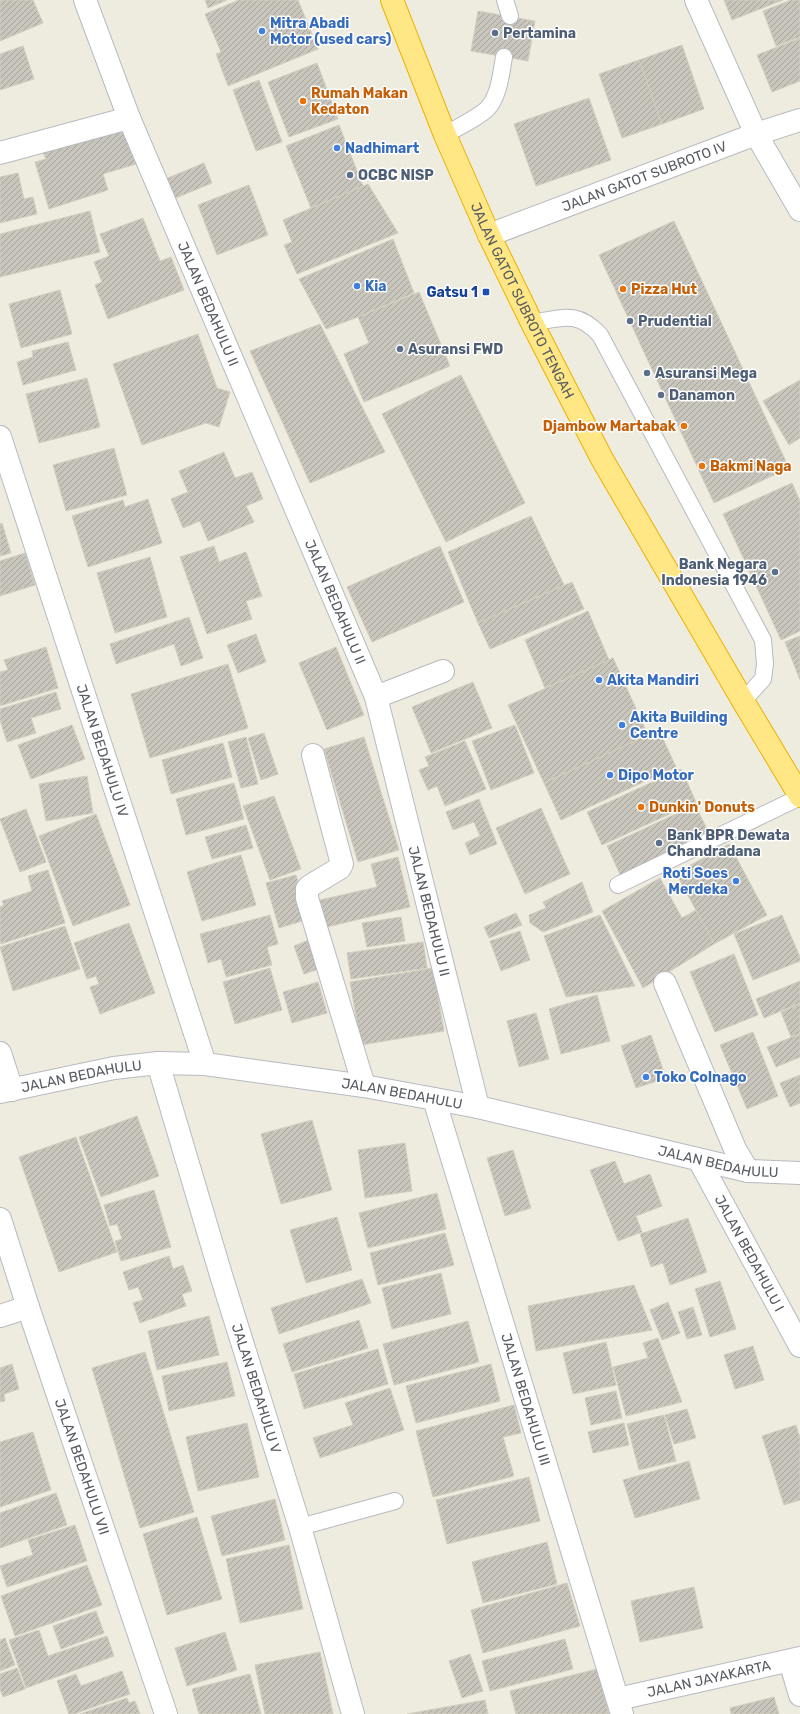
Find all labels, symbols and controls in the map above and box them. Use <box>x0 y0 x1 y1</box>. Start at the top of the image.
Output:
place label: Mitra Abadi Motor (used cars) <box>270 15 392 48</box>
place label: Pertamina <box>503 25 576 42</box>
marker: Mitra Abadi Motor (used cars) <box>257 26 267 36</box>
marker: Pertamina <box>490 28 500 38</box>
place label: Rumah Makan Kedaton <box>311 85 408 118</box>
marker: Rumah Makan Kedaton <box>298 96 308 106</box>
street label: JALAN GATOT SUBROTO IV <box>559 137 729 215</box>
place label: Nadhimart <box>345 140 420 157</box>
marker: Nadhimart <box>332 143 342 153</box>
place label: OCBC NISP <box>358 167 434 184</box>
marker: OCBC NISP <box>345 170 355 180</box>
street label: JALAN GATOT SUBROTO TENGAH <box>467 200 578 402</box>
street label: JALAN BEDAHULU II <box>174 239 242 369</box>
place label: Kia <box>365 278 387 295</box>
marker: Kia <box>352 281 362 291</box>
place label: Pizza Hut <box>631 281 698 298</box>
place label: Gatsu 1 <box>427 284 478 301</box>
marker: Pizza Hut <box>618 284 628 294</box>
marker: Gatsu 1 <box>481 287 491 297</box>
place label: Prudential <box>638 313 712 330</box>
marker: Prudential <box>625 316 635 326</box>
place label: Asuransi FWD <box>408 341 503 358</box>
marker: Asuransi FWD <box>395 344 405 354</box>
place label: Asuransi Mega <box>655 365 757 382</box>
marker: Asuransi Mega <box>642 368 652 378</box>
place label: Danamon <box>669 387 735 404</box>
marker: Danamon <box>656 390 666 400</box>
place label: Djambow Martabak <box>543 418 677 435</box>
marker: Djambow Martabak <box>679 421 689 431</box>
place label: Bakmi Naga <box>710 458 792 475</box>
marker: Bakmi Naga <box>697 461 707 471</box>
street label: JALAN BEDAHULU II <box>301 537 369 667</box>
place label: Bank Negara Indonesia 1946 <box>661 556 767 589</box>
marker: Bank Negara Indonesia 1946 <box>770 567 780 577</box>
place label: Akita Mandiri <box>607 672 699 689</box>
marker: Akita Mandiri <box>594 675 604 685</box>
street label: JALAN BEDAHULU IV <box>73 682 132 819</box>
place label: Akita Building Centre <box>630 709 728 742</box>
marker: Akita Building Centre <box>617 720 627 730</box>
place label: Dipo Motor <box>618 767 695 784</box>
marker: Dipo Motor <box>605 770 615 780</box>
place label: Dunkin' Donuts <box>649 799 755 816</box>
marker: Dunkin' Donuts <box>636 802 646 812</box>
place label: Bank BPR Dewata Chandradana <box>667 827 790 860</box>
marker: Bank BPR Dewata Chandradana <box>654 838 664 848</box>
street label: JALAN BEDAHULU II <box>405 844 454 978</box>
place label: Roti Soes Merdeka <box>662 865 728 898</box>
marker: Roti Soes Merdeka <box>731 876 741 886</box>
street label: JALAN BEDAHULU <box>20 1056 143 1096</box>
place label: Toko Colnago <box>654 1069 747 1086</box>
marker: Toko Colnago <box>641 1072 651 1082</box>
street label: JALAN BEDAHULU <box>340 1074 464 1112</box>
street label: JALAN BEDAHULU <box>657 1142 779 1181</box>
street label: JALAN BEDAHULU I <box>711 1192 788 1314</box>
street label: JALAN BEDAHULU V <box>228 1322 285 1455</box>
street label: JALAN BEDAHULU III <box>498 1331 554 1468</box>
street label: JALAN BEDAHULU VII <box>51 1397 113 1537</box>
street label: JALAN JAYAKARTA <box>645 1656 773 1701</box>

